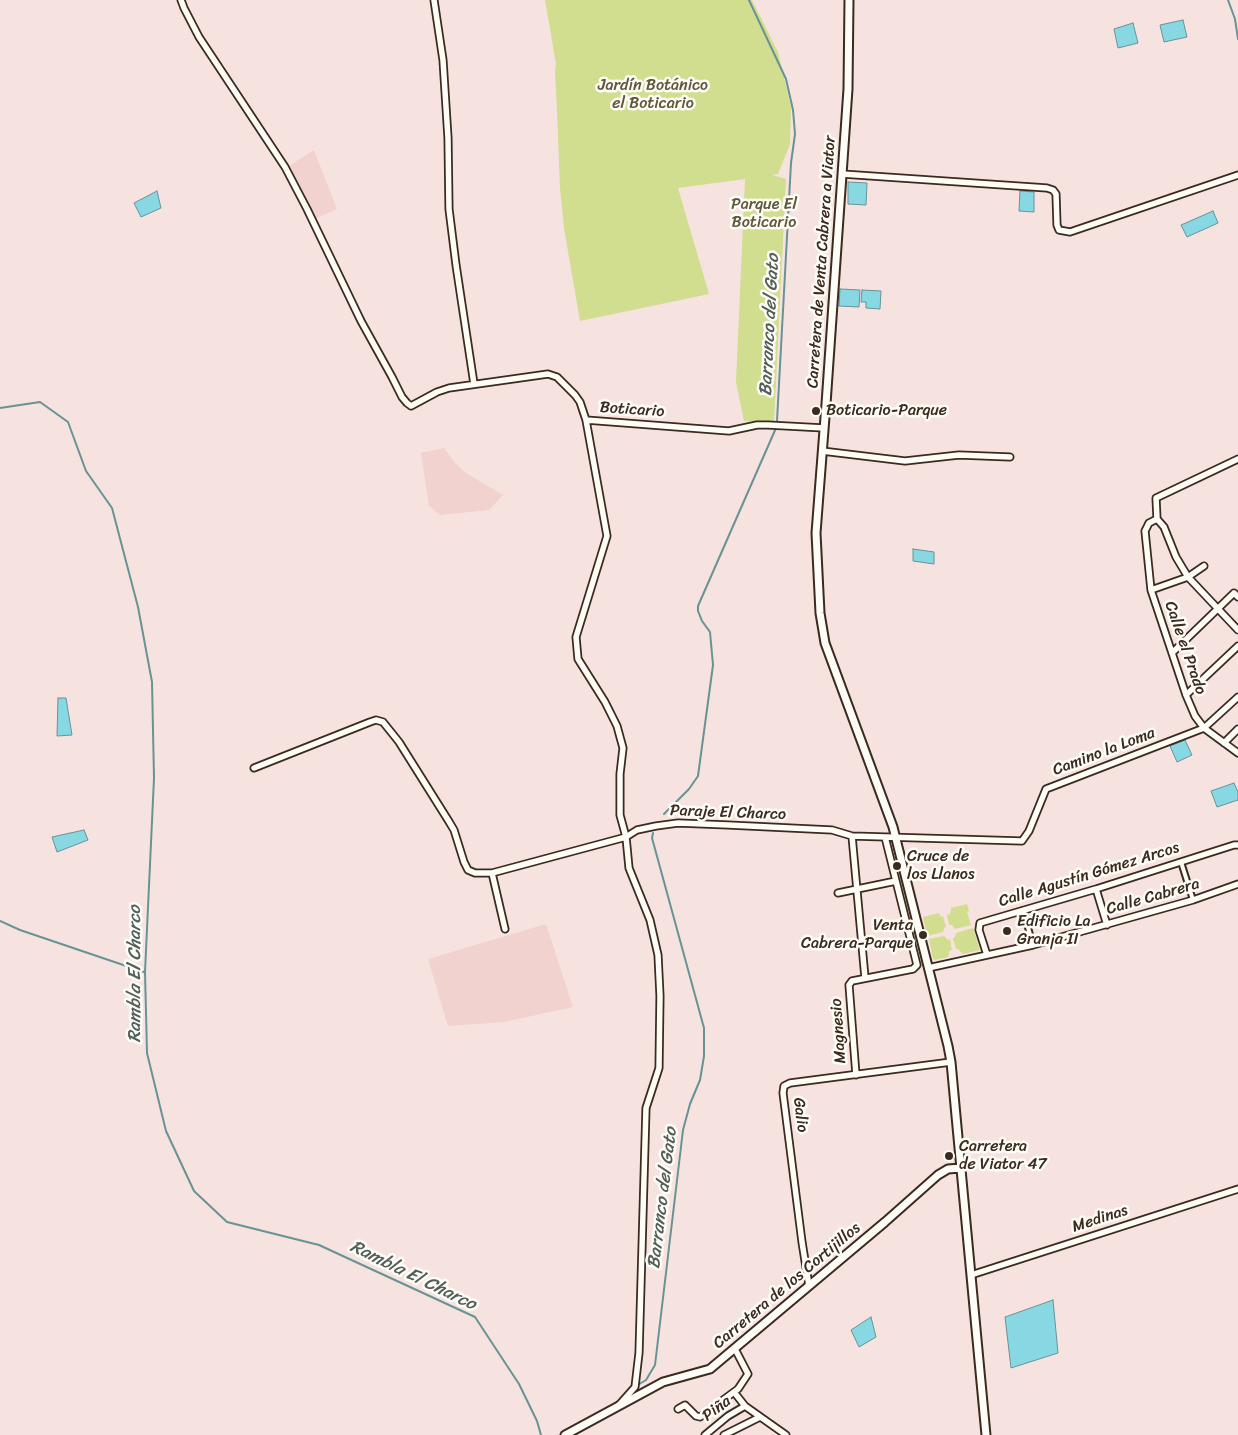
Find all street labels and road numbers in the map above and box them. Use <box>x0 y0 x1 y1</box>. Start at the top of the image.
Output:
street label: Carretera de Venta Cabrera a Viator <box>804 135 840 389</box>
street label: Boticario <box>599 398 665 422</box>
street label: Calle el Prado <box>1160 599 1210 697</box>
street label: Camino la Loma <box>1050 724 1158 780</box>
street label: Paraje El Charco <box>670 801 786 825</box>
street label: Calle Agustín Gómez Arcos <box>996 838 1182 912</box>
street label: Calle Cabrera <box>1104 875 1202 919</box>
street label: Magnesio <box>827 998 851 1064</box>
street label: Galio <box>788 1097 812 1133</box>
street label: Medinas <box>1070 1201 1130 1237</box>
street label: Carretera de los Cortijillos <box>709 1219 865 1353</box>
street label: Piña <box>699 1392 735 1426</box>

